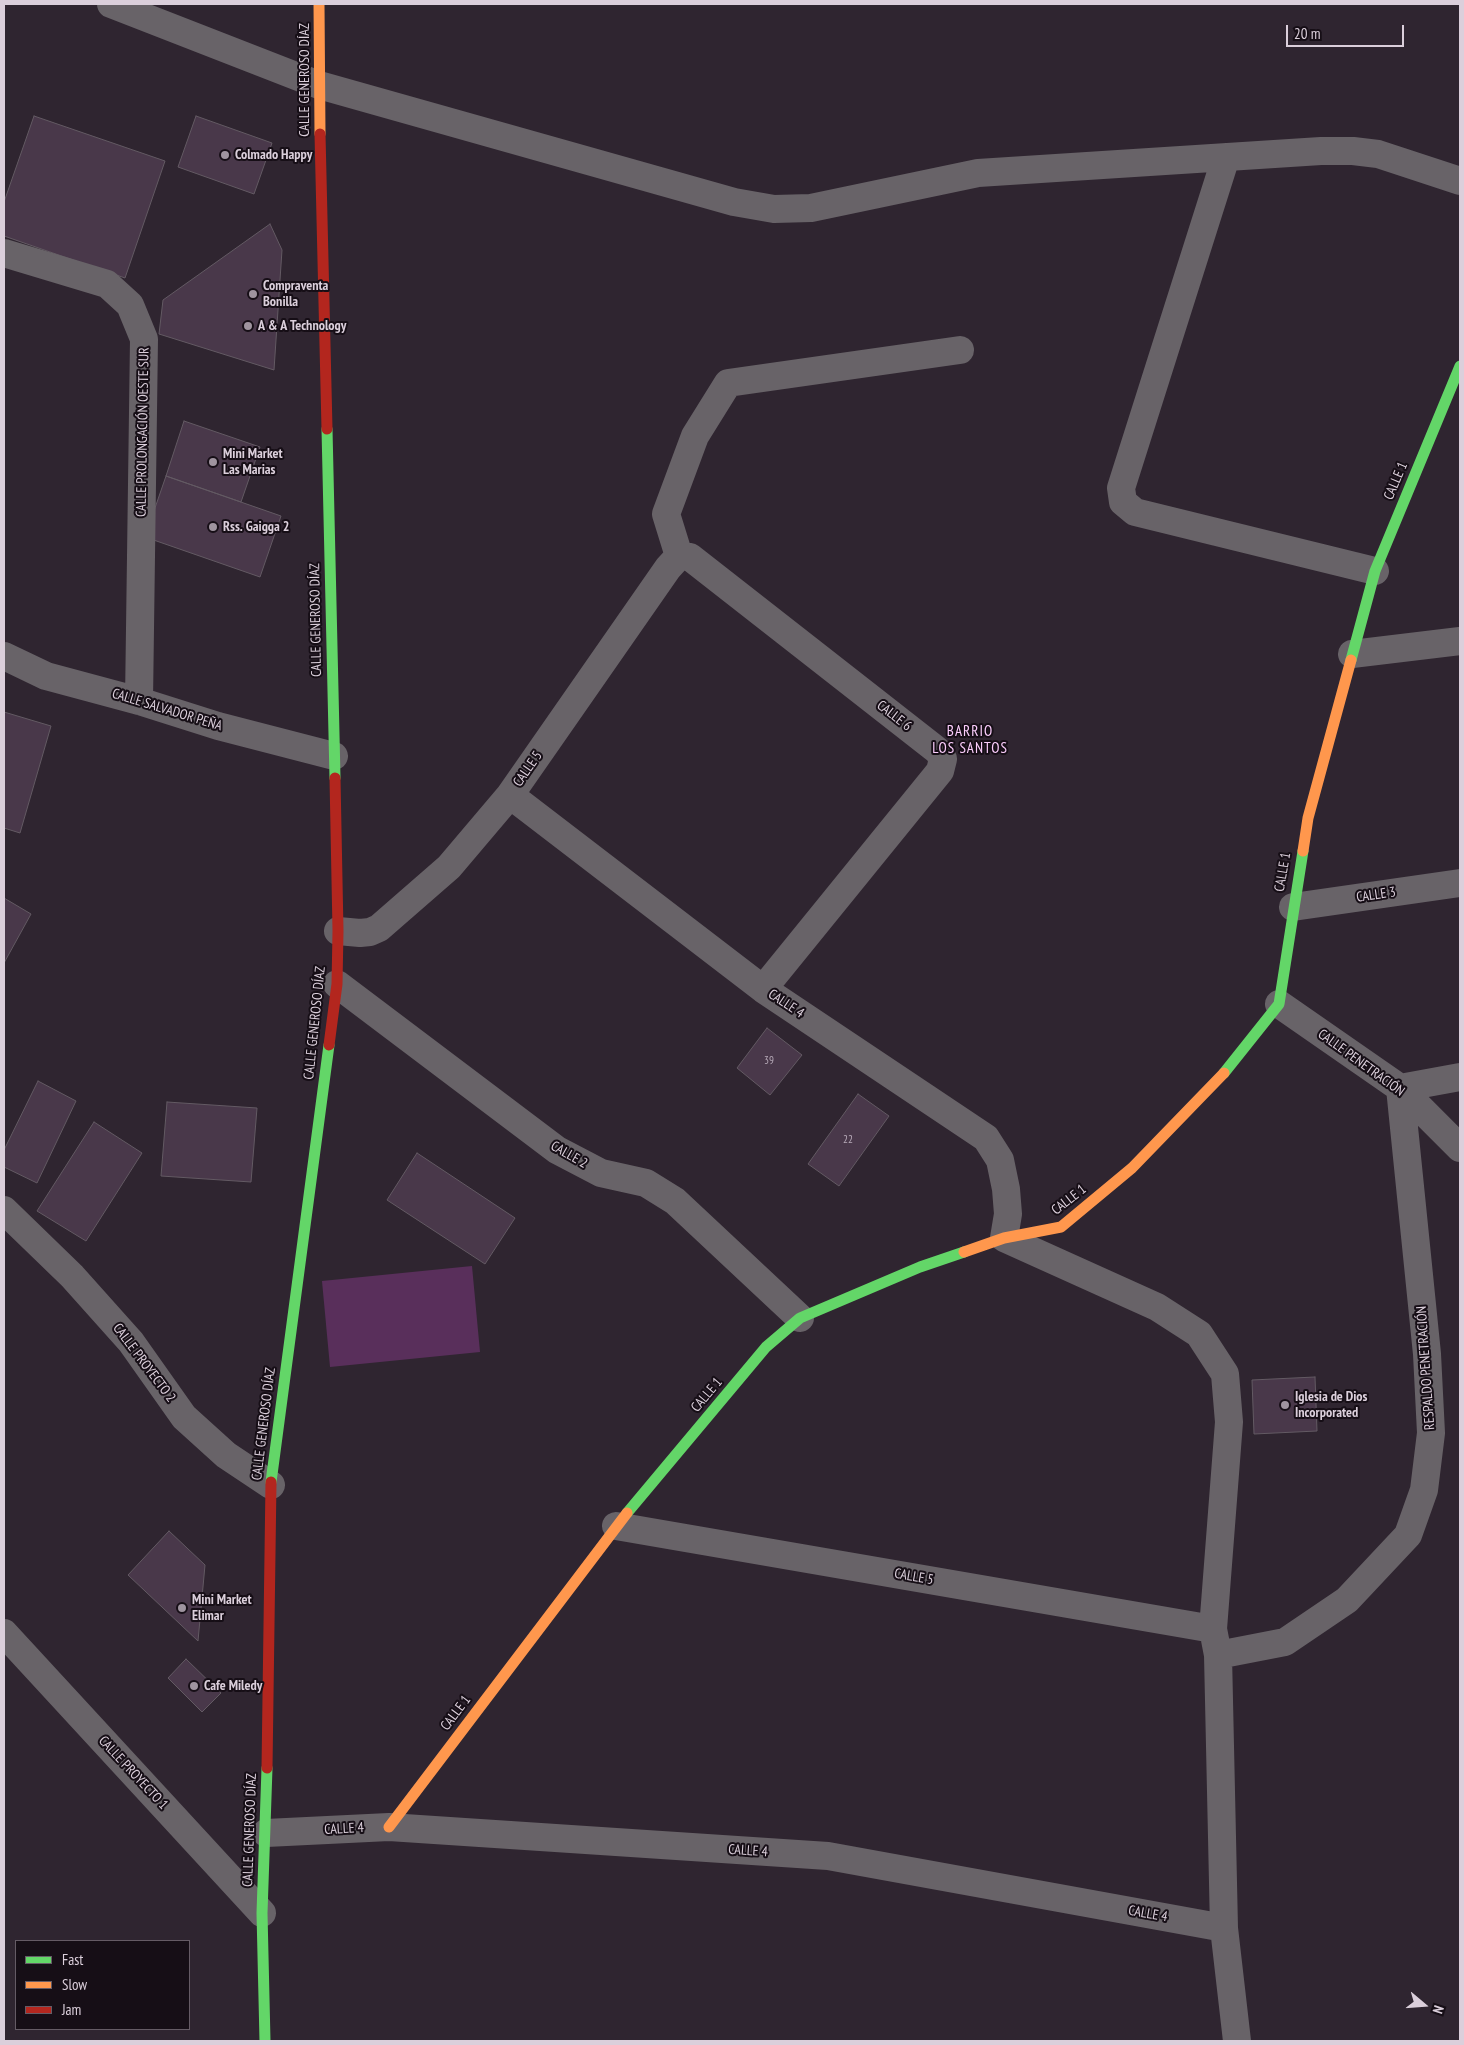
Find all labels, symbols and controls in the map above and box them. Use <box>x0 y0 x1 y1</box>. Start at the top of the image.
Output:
scale bar <box>1289 15 1406 47</box>
street label: CALLE GENEROSO DÍAZ <box>297 23 313 137</box>
text: 20 m <box>1294 24 1320 43</box>
place label: Colmado Happy <box>235 147 312 163</box>
marker: Colmado Happy <box>219 149 231 161</box>
place label: Compraventa Bonilla <box>263 278 328 310</box>
marker: Compraventa Bonilla <box>247 288 259 300</box>
place label: A & A Technology <box>258 318 346 334</box>
marker: A & A Technology <box>242 320 254 332</box>
street label: CALLE PROLONGACIÓN OESTE SUR <box>133 347 153 517</box>
place label: Mini Market Las Marias <box>223 446 283 478</box>
marker: Mini Market Las Marias <box>207 456 219 468</box>
street label: CALLE 1 <box>1381 460 1411 502</box>
place label: Rss. Gaigga 2 <box>223 519 289 535</box>
marker: Rss. Gaigga 2 <box>207 521 219 533</box>
street label: CALLE GENEROSO DÍAZ <box>307 563 325 677</box>
street label: CALLE SALVADOR PEÑA <box>110 685 224 735</box>
street label: CALLE 6 <box>873 697 915 735</box>
district label: BARRIO LOS SANTOS <box>931 723 1009 758</box>
street label: CALLE 5 <box>510 748 546 790</box>
street label: CALLE 1 <box>1271 851 1295 893</box>
street label: CALLE 3 <box>1355 884 1397 906</box>
street label: CALLE GENEROSO DÍAZ <box>301 966 329 1080</box>
street label: CALLE 4 <box>765 986 807 1022</box>
street label: CALLE PENETRACIÓN <box>1314 1026 1408 1100</box>
house number: 39 <box>764 1054 774 1068</box>
house number: 22 <box>843 1133 853 1147</box>
street label: CALLE 2 <box>548 1138 590 1172</box>
street label: CALLE 1 <box>1048 1181 1090 1219</box>
street label: RESPALDO PENETRACIÓN <box>1413 1305 1439 1431</box>
street label: CALLE PROYECTO 2 <box>109 1320 179 1406</box>
street label: CALLE GENEROSO DÍAZ <box>249 1367 279 1481</box>
street label: CALLE 1 <box>688 1374 726 1416</box>
place label: Iglesia de Dios Incorporated <box>1295 1389 1367 1421</box>
marker: Iglesia de Dios Incorporated <box>1279 1399 1291 1411</box>
street label: CALLE 5 <box>893 1565 935 1589</box>
place label: Mini Market Elimar <box>192 1592 252 1624</box>
marker: Mini Market Elimar <box>176 1602 188 1614</box>
place label: Cafe Miledy <box>204 1678 262 1694</box>
marker: Cafe Miledy <box>188 1680 200 1692</box>
street label: CALLE 1 <box>437 1692 475 1734</box>
street label: CALLE PROYECTO 1 <box>95 1733 171 1813</box>
street label: CALLE GENEROSO DÍAZ <box>240 1773 260 1887</box>
street label: CALLE 4 <box>324 1820 364 1838</box>
street label: CALLE 4 <box>728 1841 768 1861</box>
street label: CALLE 4 <box>1127 1902 1169 1926</box>
legend <box>15 1940 190 2030</box>
text: Fast <box>62 1950 83 1969</box>
text: Slow <box>62 1975 87 1994</box>
north arrow <box>1399 1980 1449 2030</box>
text: Jam <box>62 2000 81 2019</box>
text: N <box>1429 2003 1448 2016</box>

